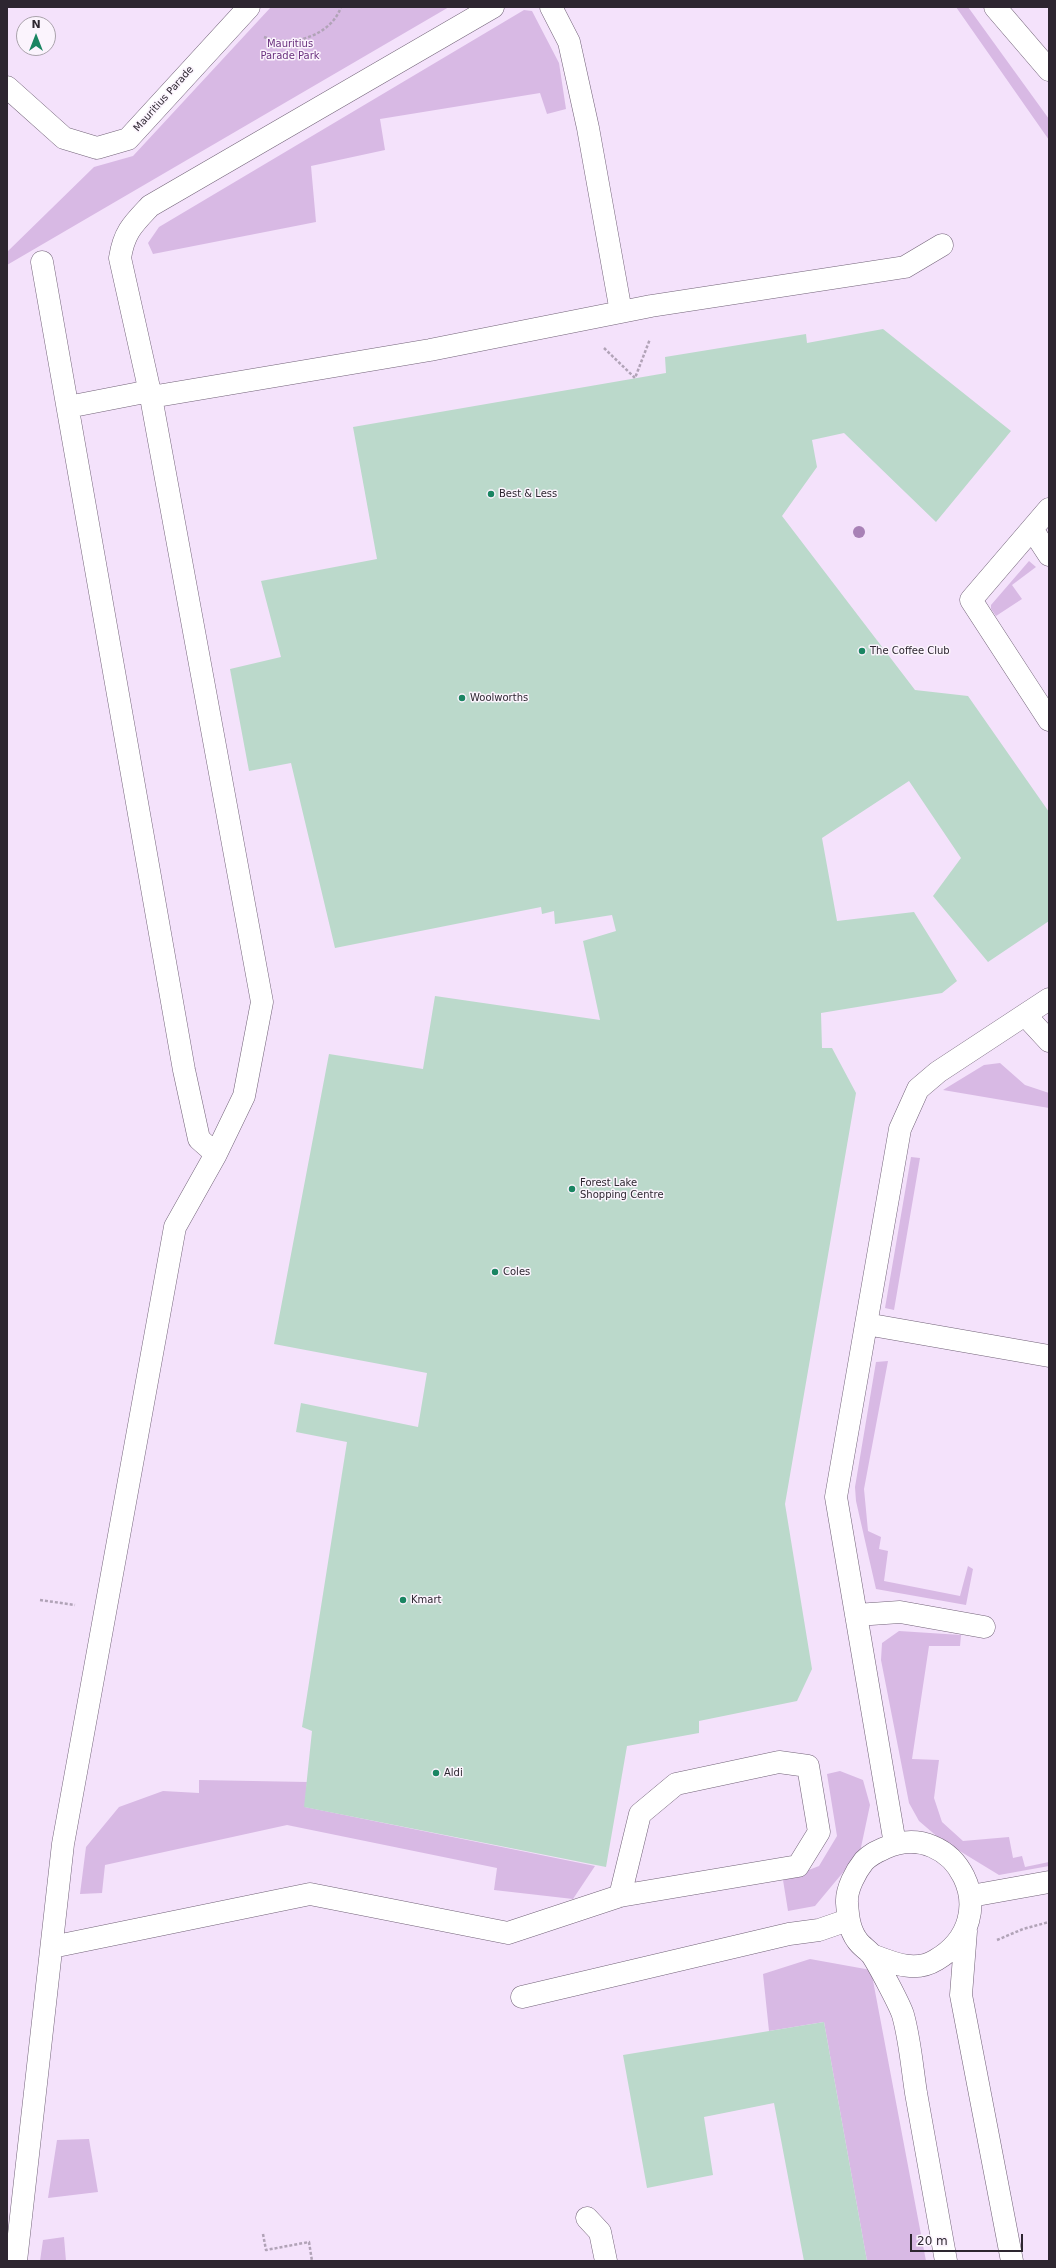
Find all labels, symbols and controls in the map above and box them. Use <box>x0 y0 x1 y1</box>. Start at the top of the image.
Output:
north arrow <box>16 16 56 56</box>
text: N <box>31 18 41 31</box>
park label: Mauritius Parade Park <box>260 38 320 62</box>
street label: Mauritius Parade <box>131 64 197 134</box>
place label: Best & Less <box>499 488 557 500</box>
marker: Best & Less <box>486 489 496 499</box>
place label: The Coffee Club <box>870 645 950 657</box>
marker: The Coffee Club <box>857 646 867 656</box>
place label: Woolworths <box>470 692 528 704</box>
marker: Woolworths <box>457 693 467 703</box>
place label: Forest Lake Shopping Centre <box>580 1177 664 1200</box>
marker: Forest Lake Shopping Centre <box>567 1184 577 1194</box>
place label: Coles <box>503 1266 530 1278</box>
marker: Coles <box>490 1267 500 1277</box>
place label: Kmart <box>411 1594 441 1606</box>
marker: Kmart <box>398 1595 408 1605</box>
place label: Aldi <box>444 1767 463 1779</box>
marker: Aldi <box>431 1768 441 1778</box>
scale bar <box>912 2226 1025 2252</box>
text: 20 m <box>917 2234 948 2248</box>

